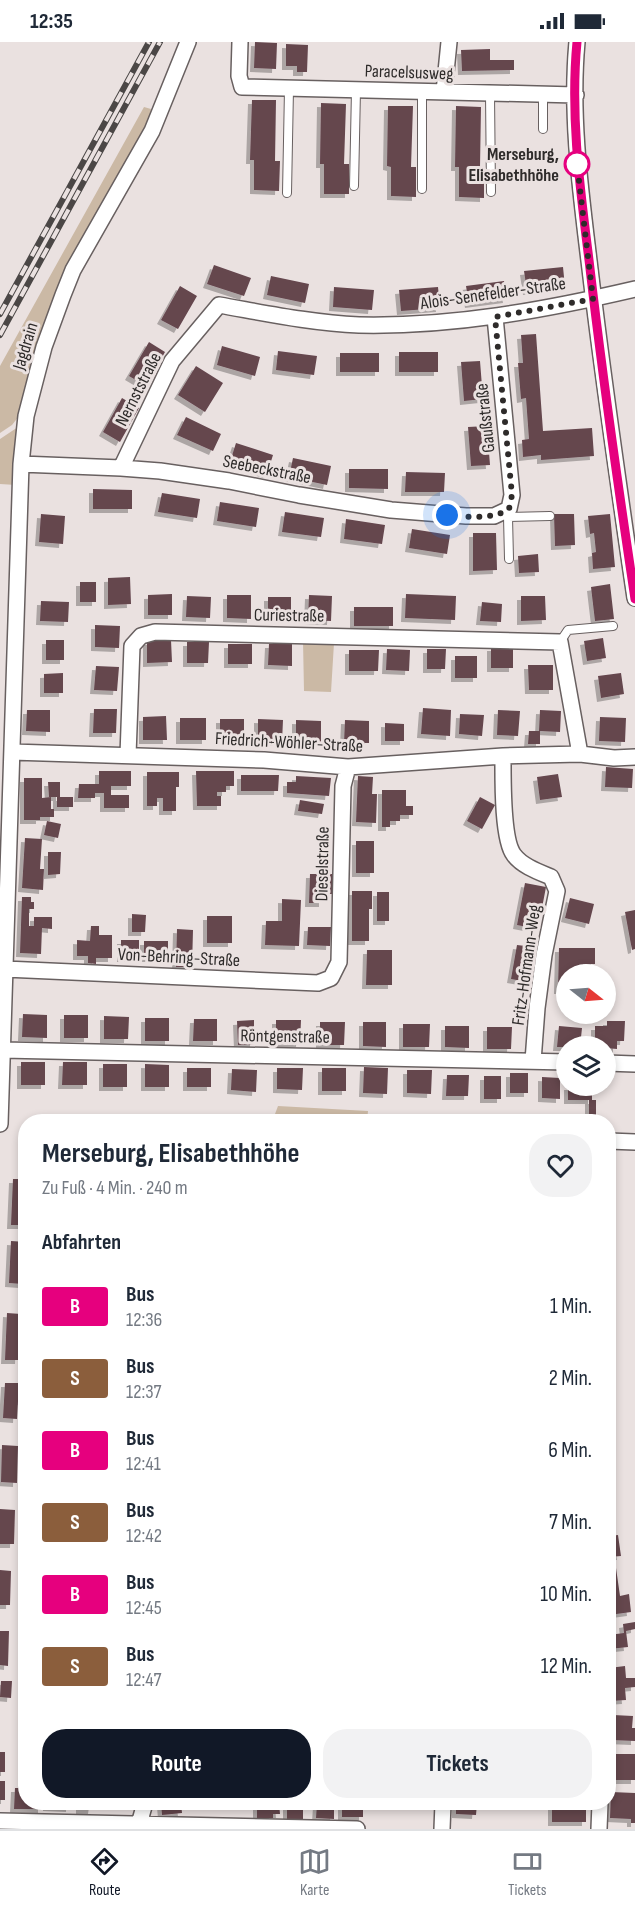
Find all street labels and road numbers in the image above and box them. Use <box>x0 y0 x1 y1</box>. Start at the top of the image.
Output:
street label: Paracelsusweg <box>364 60 454 85</box>
street label: Alois-Senefelder-Straße <box>418 273 567 314</box>
street label: Jagdrain <box>8 320 43 373</box>
street label: Nernststraße <box>111 349 166 429</box>
street label: Gaußstraße <box>471 382 500 454</box>
street label: Seebeckstraße <box>221 451 313 488</box>
street label: Curiestraße <box>254 604 324 627</box>
street label: Friedrich-Wöhler-Straße <box>214 728 364 757</box>
street label: Dieselstraße <box>311 826 334 902</box>
street label: Fritz-Hofmann-Weg <box>508 903 545 1027</box>
street label: Von-Behring-Straße <box>117 944 241 971</box>
street label: Röntgenstraße <box>240 1025 330 1048</box>

